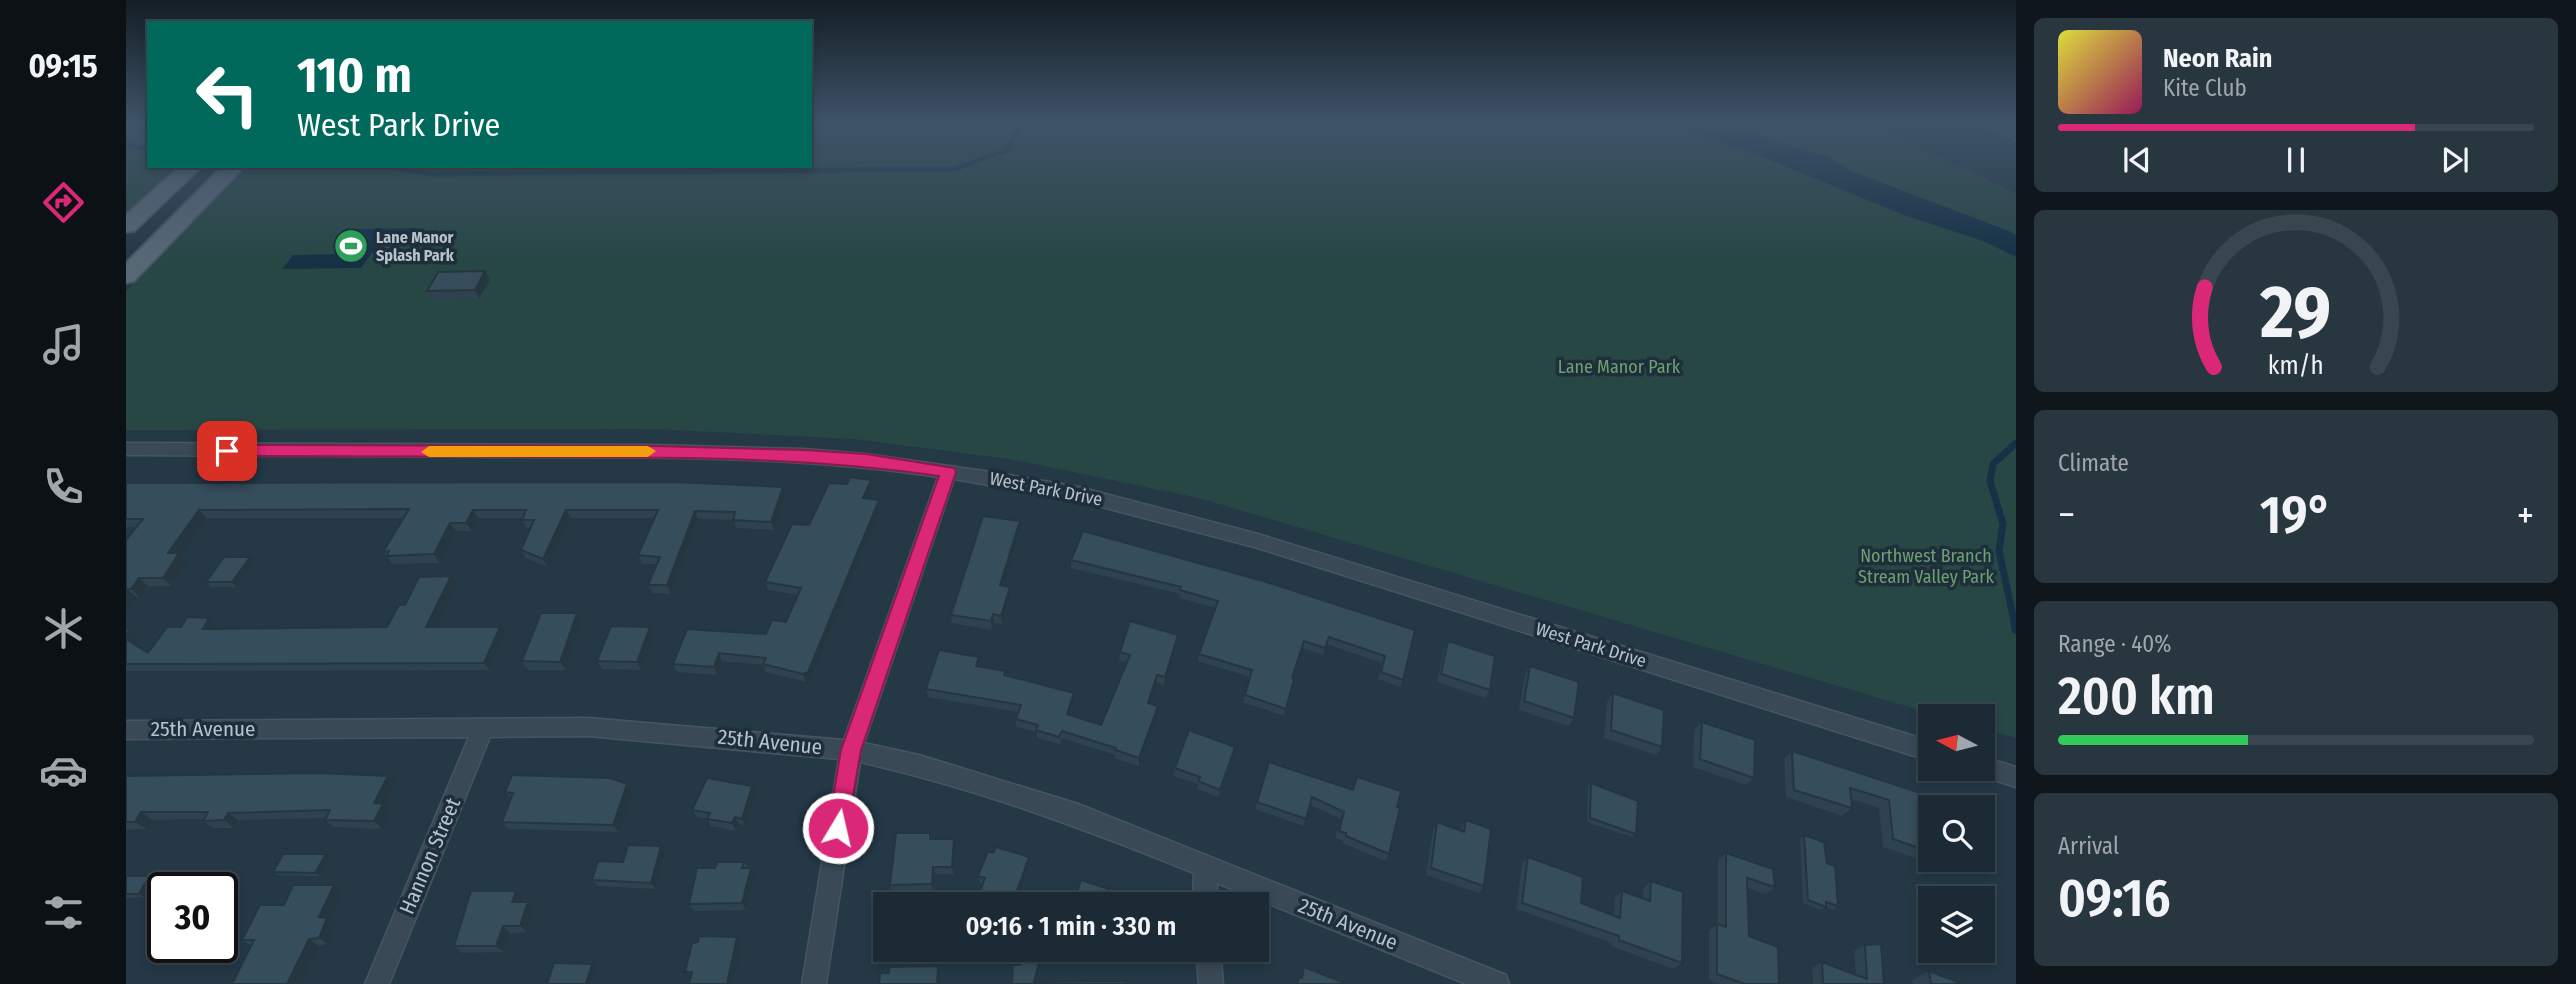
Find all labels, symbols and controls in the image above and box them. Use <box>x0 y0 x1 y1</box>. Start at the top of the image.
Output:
text: Neon Rain <box>2163 43 2272 74</box>
text: 110 m <box>297 46 412 105</box>
text: 09:15 <box>28 47 98 85</box>
icon: left <box>182 49 273 140</box>
text: Kite Club <box>2163 74 2247 102</box>
text: West Park Drive <box>297 106 500 144</box>
icon: previous <box>2118 141 2156 179</box>
icon: pause <box>2277 141 2315 179</box>
icon: next <box>2436 141 2474 179</box>
icon: directions <box>39 178 88 227</box>
sports icon: Lane Manor Splash Park <box>332 227 370 265</box>
place label: Lane Manor Splash Park <box>376 228 455 265</box>
text: 29 <box>2260 269 2331 356</box>
icon: music <box>39 320 88 369</box>
text: km/h <box>2268 350 2324 380</box>
park label: Lane Manor Park <box>1558 356 1681 378</box>
pin <box>197 421 257 481</box>
icon: arrive <box>208 432 246 470</box>
text: Climate <box>2058 449 2129 477</box>
icon: phone <box>39 462 88 511</box>
street label: West Park Drive <box>988 467 1104 511</box>
text: 19° <box>2260 484 2332 547</box>
text: − <box>2058 492 2075 538</box>
text: + <box>2517 492 2534 538</box>
park label: Northwest Branch Stream Valley Park <box>1858 545 1994 588</box>
icon: climate <box>39 604 88 653</box>
street label: West Park Drive <box>1533 618 1649 672</box>
text: Range · 40% <box>2058 630 2172 658</box>
text: 200 km <box>2058 665 2215 728</box>
north arrow <box>1918 704 1995 780</box>
map controls <box>1918 704 1995 963</box>
street label: 25th Avenue <box>151 716 255 742</box>
street label: 25th Avenue <box>717 724 823 760</box>
icon: car <box>39 746 88 795</box>
position arrow <box>801 791 875 865</box>
street label: Hannon Street <box>394 794 466 918</box>
button: search <box>1918 795 1995 872</box>
text: Arrival <box>2058 832 2119 860</box>
text: 09:16 <box>2058 867 2170 930</box>
speed limit sign: 30 <box>147 872 238 963</box>
button: layers <box>1918 886 1995 963</box>
icon: filters <box>39 888 88 937</box>
street label: 25th Avenue <box>1295 892 1401 956</box>
text: 09:16 · 1 min · 330 m <box>966 911 1176 942</box>

